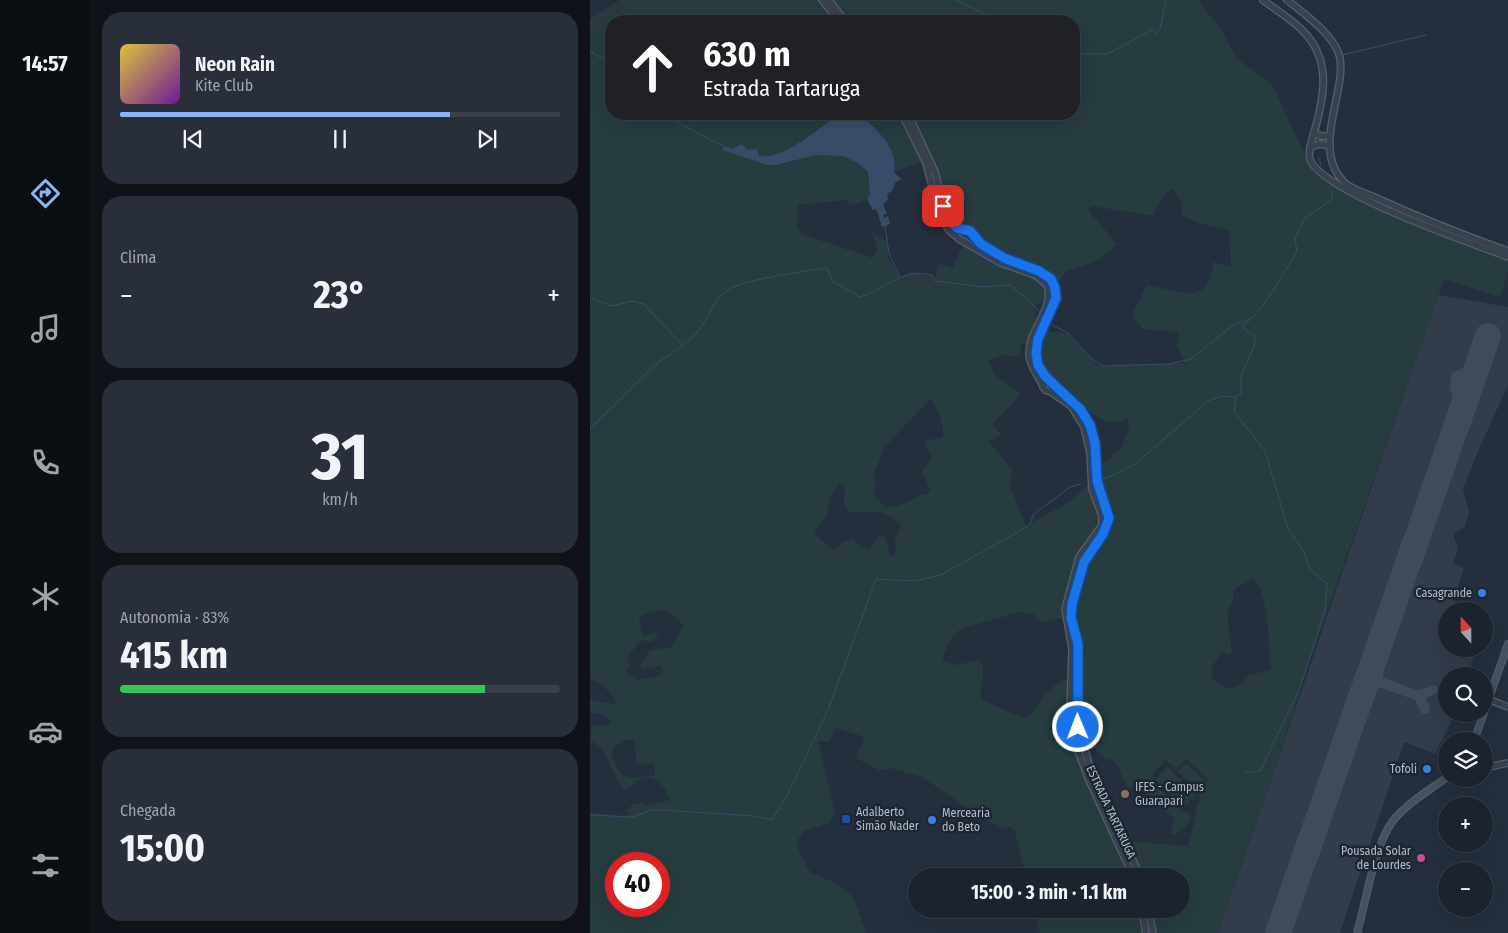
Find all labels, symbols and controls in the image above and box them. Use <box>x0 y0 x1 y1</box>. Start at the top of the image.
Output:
text: 630 m <box>703 33 791 75</box>
icon: ahead <box>620 35 685 100</box>
text: 14:57 <box>22 50 68 77</box>
text: Neon Rain <box>195 53 275 76</box>
text: Estrada Tartaruga <box>703 75 861 102</box>
text: Kite Club <box>195 76 253 95</box>
icon: previous <box>179 125 207 153</box>
icon: pause <box>326 125 354 153</box>
icon: next <box>473 125 501 153</box>
icon: directions <box>28 176 63 211</box>
pin <box>922 185 964 227</box>
icon: arrive <box>929 192 957 220</box>
text: Clima <box>120 248 156 267</box>
text: 23° <box>313 272 367 318</box>
text: − <box>120 279 133 312</box>
text: + <box>547 279 560 312</box>
icon: music <box>28 311 63 346</box>
text: 31 <box>312 418 368 496</box>
icon: phone <box>28 445 63 480</box>
text: km/h <box>322 490 358 509</box>
icon: climate <box>28 579 63 614</box>
place label: Casagrande <box>1415 586 1472 600</box>
marker: Casagrande <box>1476 587 1488 599</box>
north arrow <box>1438 602 1492 658</box>
map controls <box>1438 602 1493 917</box>
text: Autonomia · 83% <box>120 608 229 627</box>
text: 415 km <box>120 632 228 678</box>
button: search <box>1438 667 1493 722</box>
position arrow <box>1051 700 1103 752</box>
icon: car <box>28 714 63 749</box>
button: layers <box>1438 732 1493 787</box>
place label: Tofoli <box>1390 762 1417 776</box>
street label: ESTRADA TARTARUGA <box>1083 763 1139 861</box>
marker: Tofoli <box>1421 763 1433 775</box>
place label: IFES - Campus Guarapari <box>1135 780 1204 808</box>
marker: IFES - Campus Guarapari <box>1119 788 1131 800</box>
button: + <box>1438 797 1493 852</box>
text: Chegada <box>120 801 176 820</box>
place label: Adalberto Simão Nader <box>856 805 920 833</box>
place label: Mercearia do Beto <box>942 806 990 834</box>
marker: Adalberto Simão Nader <box>840 813 852 825</box>
marker: Mercearia do Beto <box>926 814 938 826</box>
text: 15:00 <box>120 825 205 871</box>
place label: Pousada Solar de Lourdes <box>1341 844 1412 872</box>
icon: filters <box>28 848 63 883</box>
speed limit sign: 40 <box>605 852 670 917</box>
marker: Pousada Solar de Lourdes <box>1415 852 1427 864</box>
button: − <box>1438 862 1493 917</box>
text: 15:00 · 3 min · 1.1 km <box>971 881 1127 904</box>

